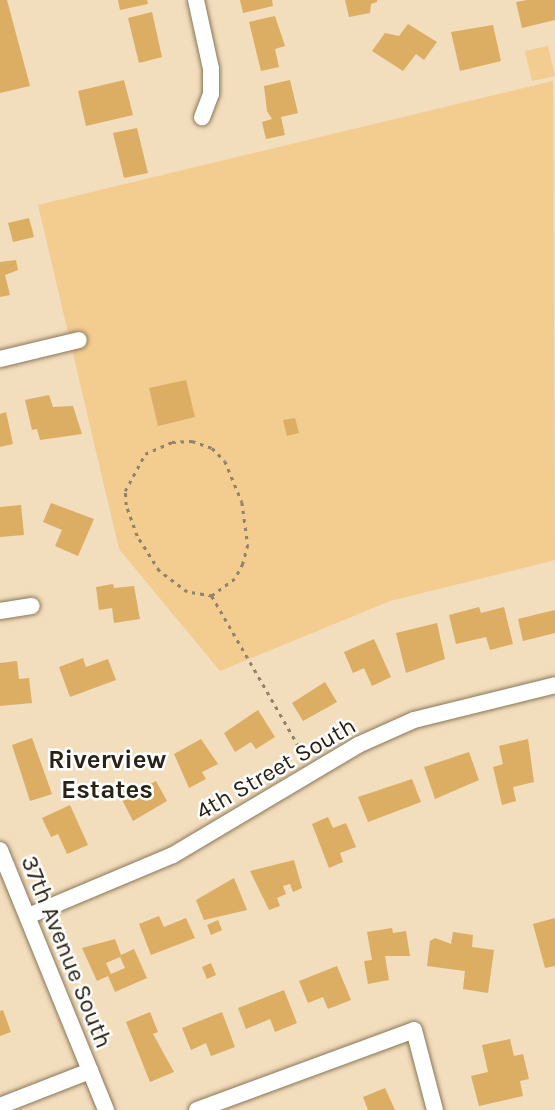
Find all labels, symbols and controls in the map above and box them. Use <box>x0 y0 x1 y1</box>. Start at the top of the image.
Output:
street label: 4th Street South <box>191 712 361 826</box>
district label: Riverview Estates <box>48 744 166 806</box>
street label: 37th Avenue South <box>14 852 118 1052</box>

